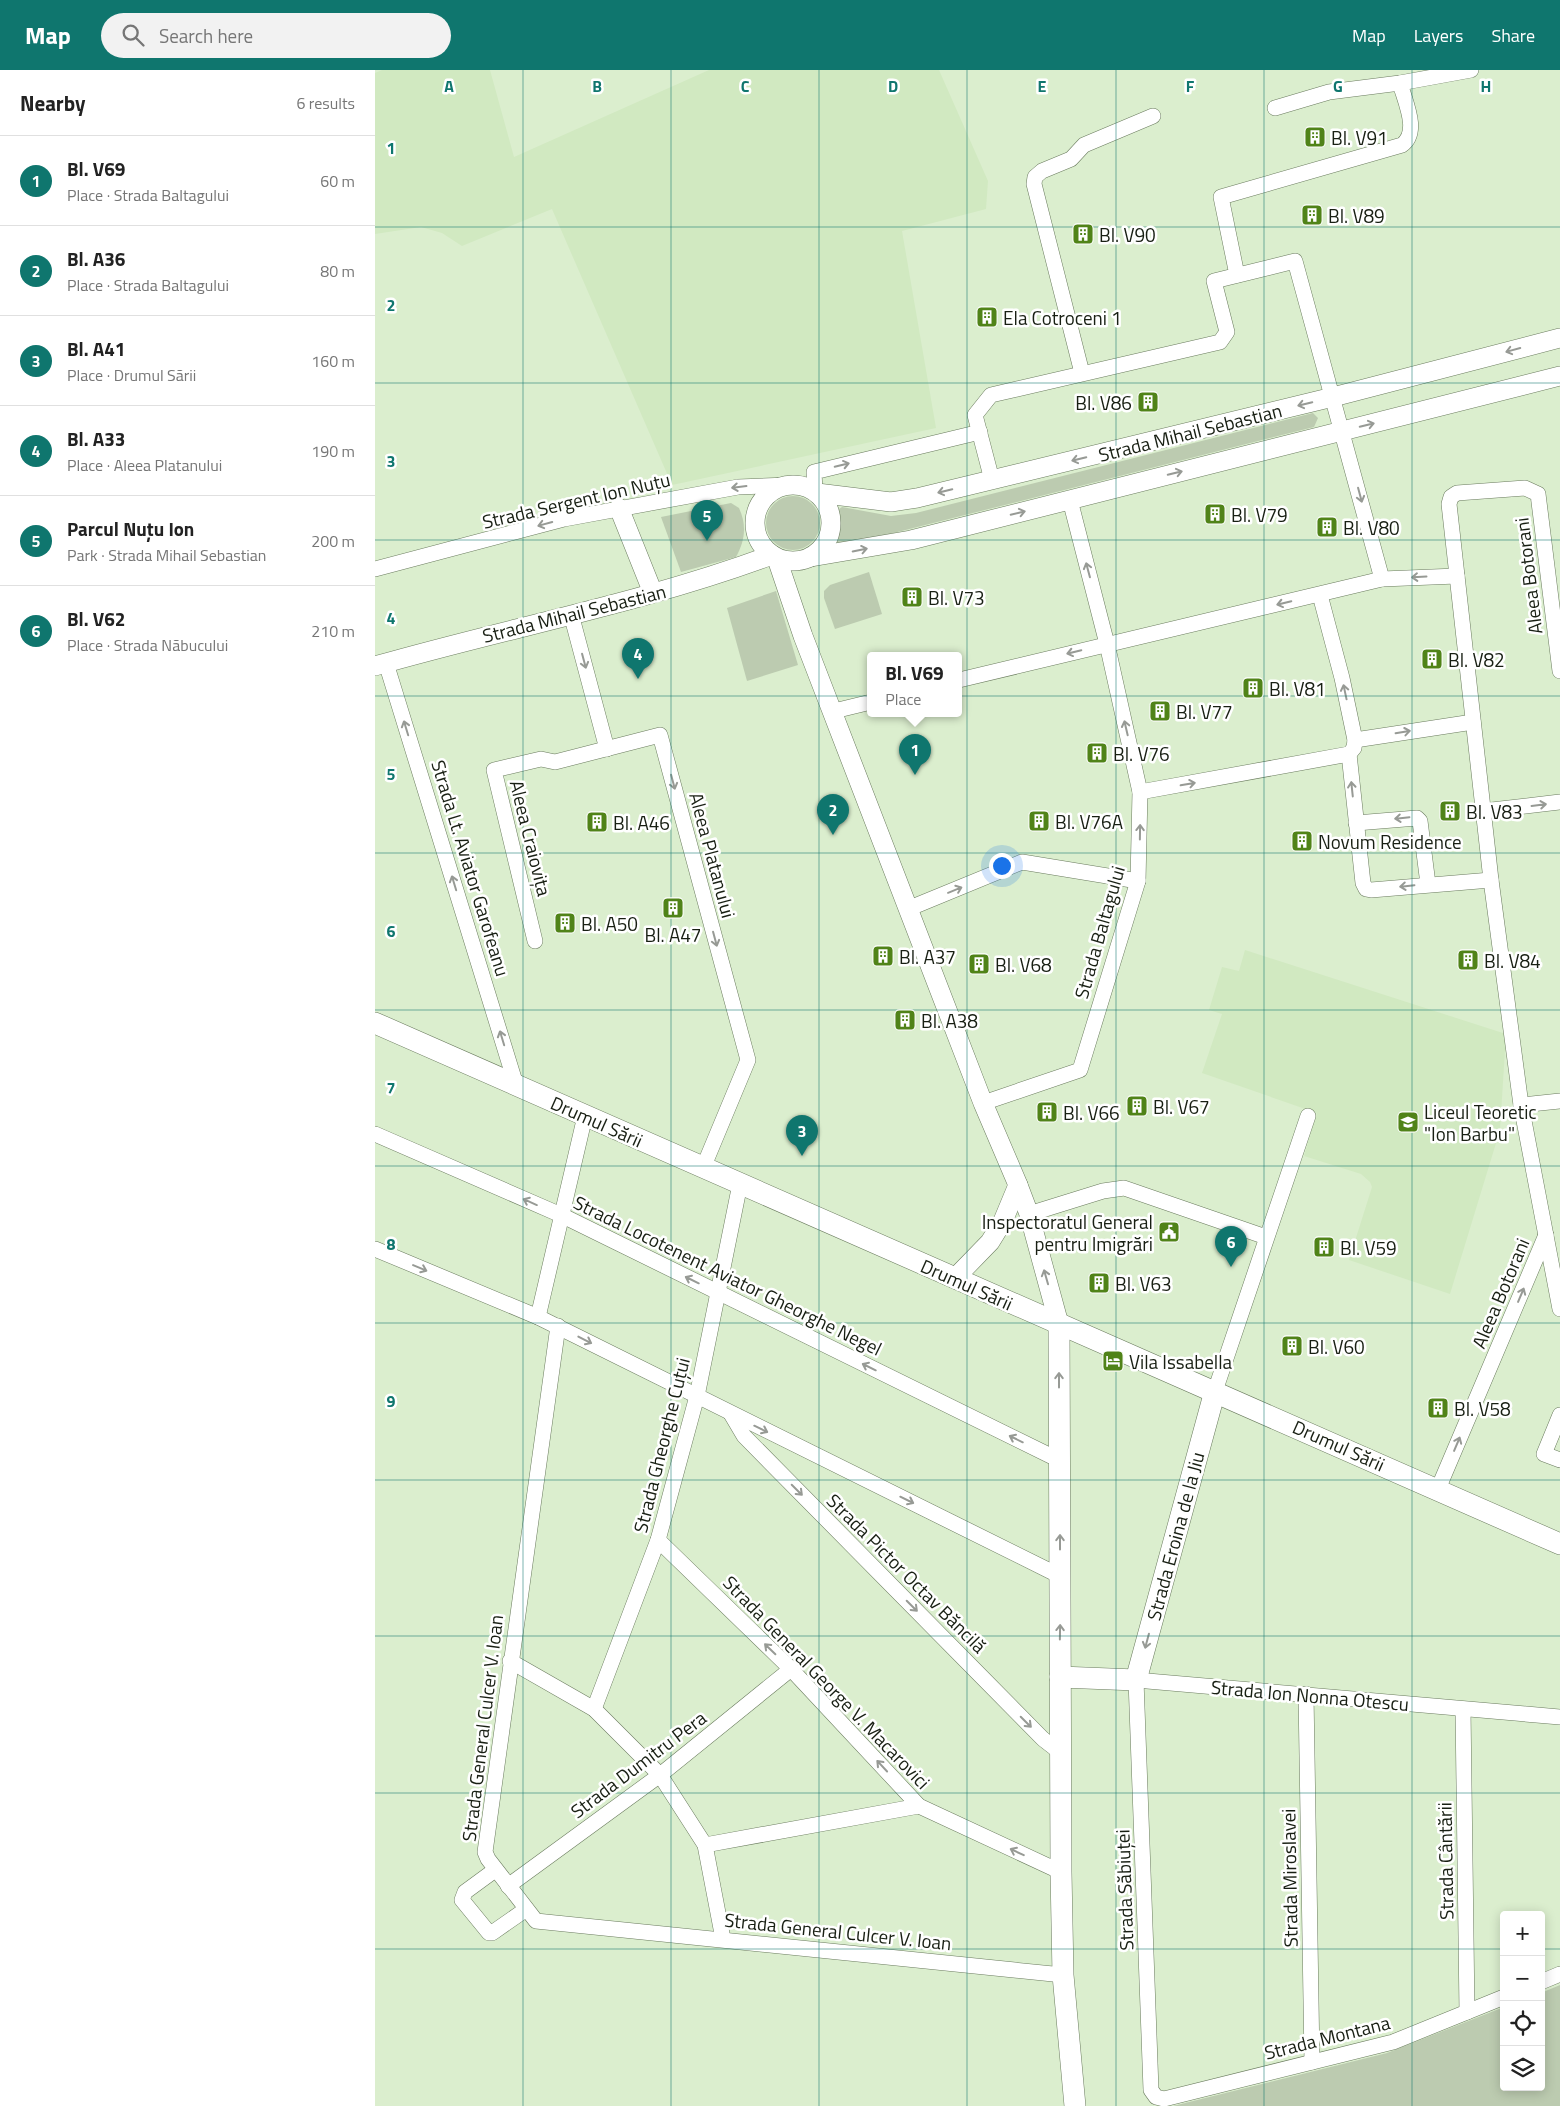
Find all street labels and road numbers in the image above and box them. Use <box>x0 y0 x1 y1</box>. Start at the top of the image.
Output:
street label: Strada Mihail Sebastian <box>1095 395 1285 469</box>
street label: Strada Sergent Ion Nuțu <box>479 464 673 536</box>
street label: Aleea Botorani <box>1506 516 1550 636</box>
street label: Strada Mihail Sebastian <box>479 576 669 650</box>
street label: Strada Lt. Aviator Garofeanu <box>424 756 518 980</box>
street label: Aleea Craiovița <box>503 777 560 899</box>
street label: Aleea Platanului <box>682 789 744 921</box>
street label: Strada Baltagului <box>1066 862 1132 1002</box>
street label: Drumul Sării <box>546 1088 648 1154</box>
street label: Strada Locotenent Aviator Gheorghe Negel <box>569 1187 887 1363</box>
street label: Aleea Botorani <box>1464 1233 1536 1353</box>
street label: Drumul Sării <box>916 1251 1018 1317</box>
street label: Strada Gheorghe Cuțui <box>625 1354 697 1536</box>
street label: Drumul Sării <box>1288 1412 1390 1478</box>
street label: Strada Eroina de la Jiu <box>1139 1449 1211 1623</box>
street label: Strada Pictor Octav Băncilă <box>820 1486 994 1660</box>
street label: Strada General George V. Macarovici <box>717 1569 937 1795</box>
street label: Strada General Culcer V. Ioan <box>454 1613 510 1843</box>
street label: Strada Ion Nonna Otescu <box>1210 1672 1410 1718</box>
street label: Strada Dumitru Pera <box>564 1703 712 1825</box>
street label: Strada Cântării <box>1429 1802 1461 1920</box>
street label: Strada Miroslavei <box>1273 1808 1305 1948</box>
street label: Strada Săbiuței <box>1107 1829 1141 1951</box>
street label: Strada General Culcer V. Ioan <box>723 1905 953 1957</box>
street label: Strada Montana <box>1261 2007 1393 2067</box>

